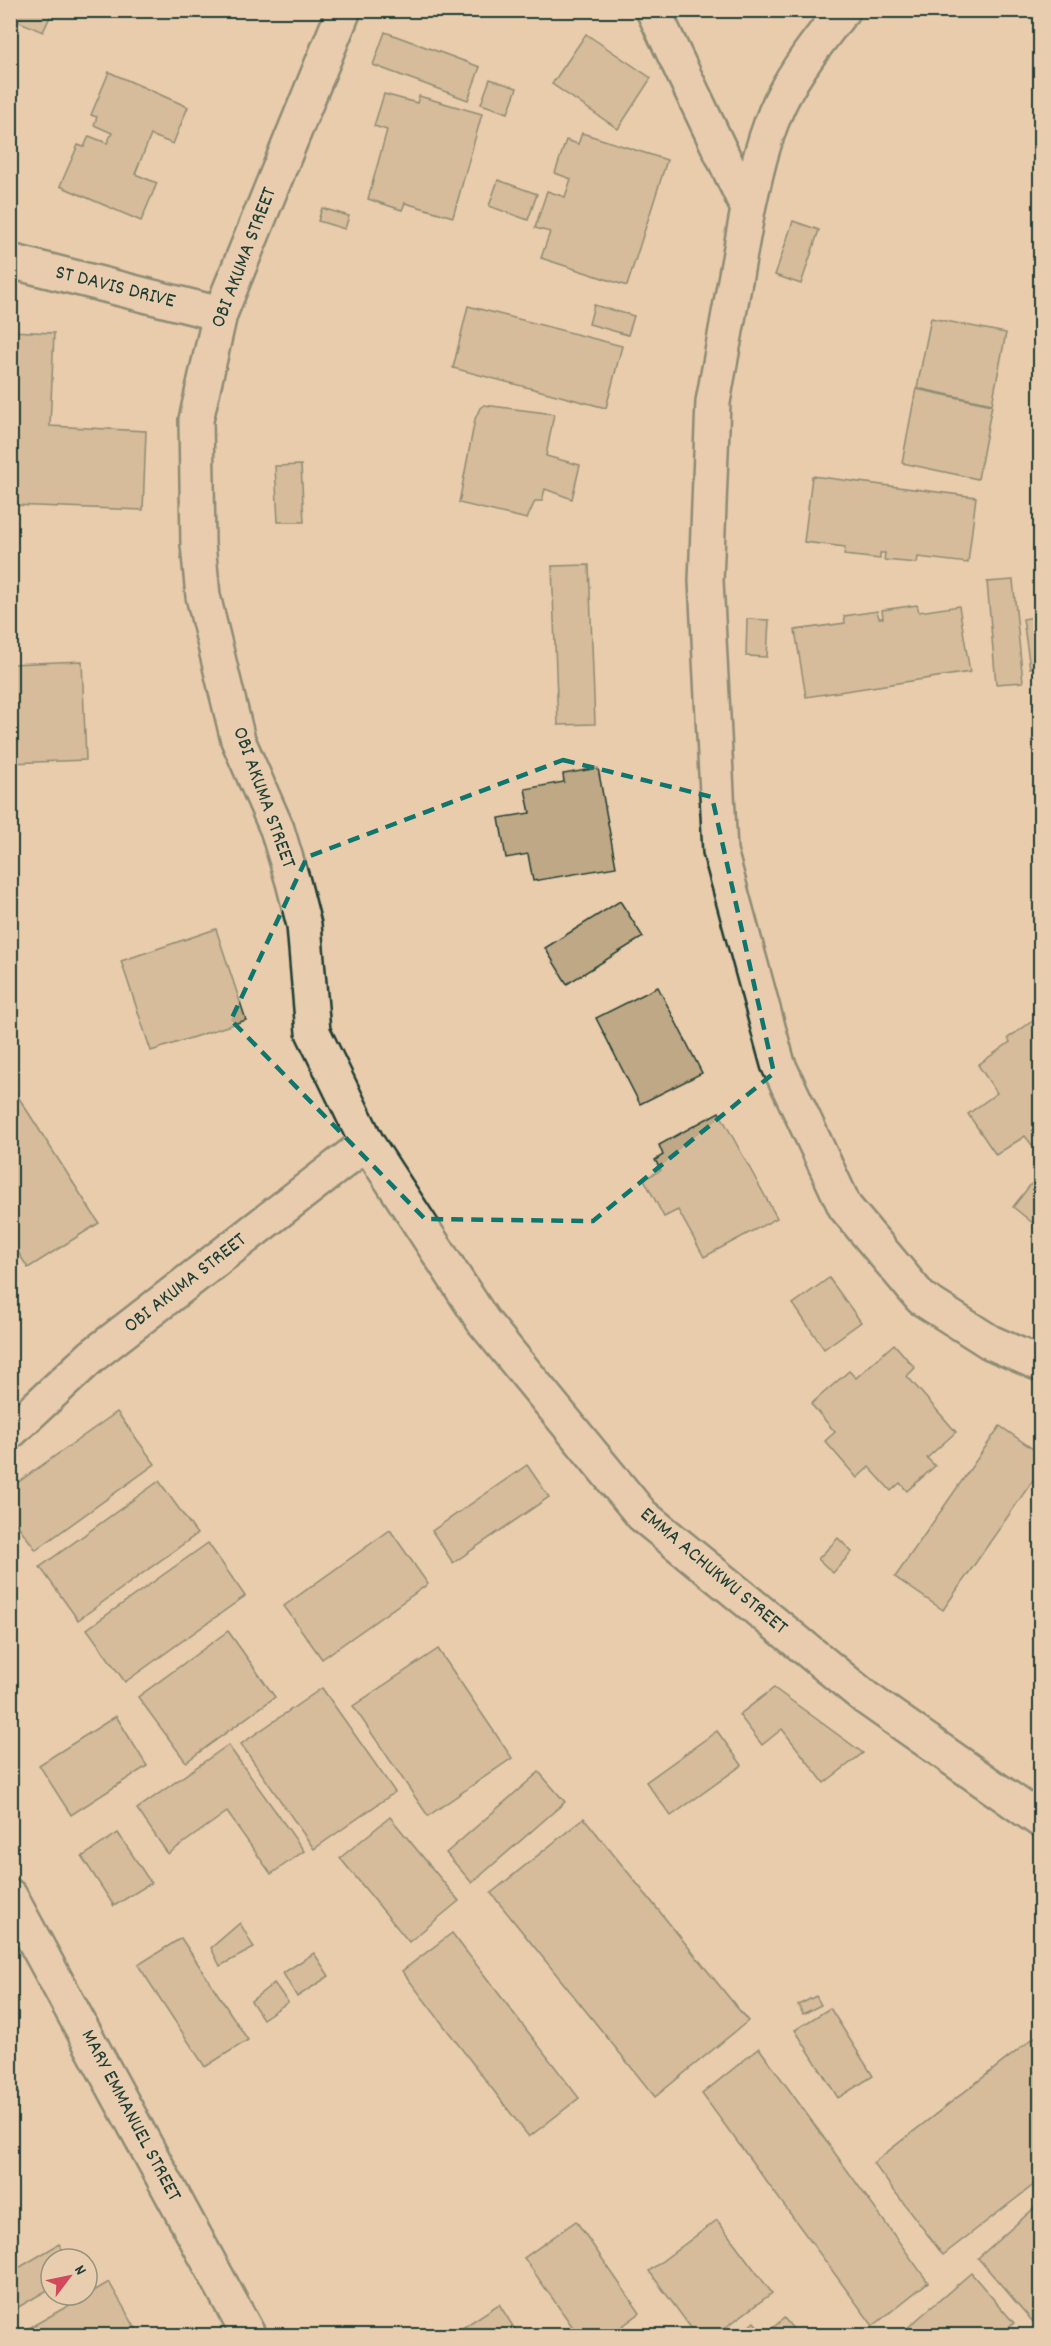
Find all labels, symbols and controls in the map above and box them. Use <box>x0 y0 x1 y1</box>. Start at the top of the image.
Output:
street label: OBI AKUMA STREET <box>204 183 286 333</box>
street label: ST DAVIS DRIVE <box>52 259 179 318</box>
street label: OBI AKUMA STREET <box>223 723 303 873</box>
street label: OBI AKUMA STREET <box>118 1226 254 1342</box>
street label: EMMA ACHUKWU STREET <box>632 1501 794 1643</box>
street label: MARY EMMANUEL STREET <box>72 2025 188 2208</box>
north arrow <box>39 2247 99 2307</box>
text: N <box>68 2261 91 2280</box>

